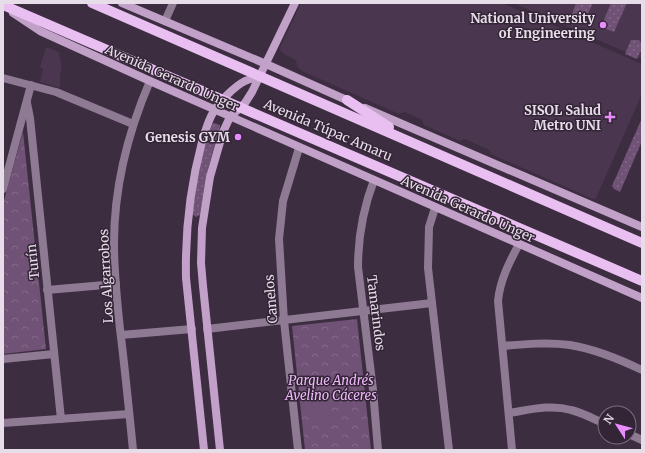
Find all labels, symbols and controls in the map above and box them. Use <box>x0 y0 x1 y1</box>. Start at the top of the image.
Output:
place label: National University of Engineering <box>470 10 595 42</box>
marker: National University of Engineering <box>598 20 608 30</box>
street label: Avenida Gerardo Unger <box>102 40 242 115</box>
street label: Avenida Túpac Amaru <box>260 95 395 165</box>
place label: SISOL Salud Metro UNI <box>524 102 601 134</box>
marker: SISOL Salud Metro UNI <box>604 111 616 123</box>
place label: Genesis GYM <box>145 129 231 146</box>
marker: Genesis GYM <box>233 132 243 142</box>
street label: Avenida Gerardo Unger <box>398 171 538 246</box>
street label: Los Algarrobos <box>95 228 117 324</box>
street label: Turín <box>23 243 43 281</box>
street label: Canelos <box>260 274 282 324</box>
street label: Tamarindos <box>363 274 389 352</box>
park label: Parque Andrés Avelino Cáceres <box>284 372 377 404</box>
north arrow <box>597 405 637 445</box>
text: N <box>601 411 617 427</box>

